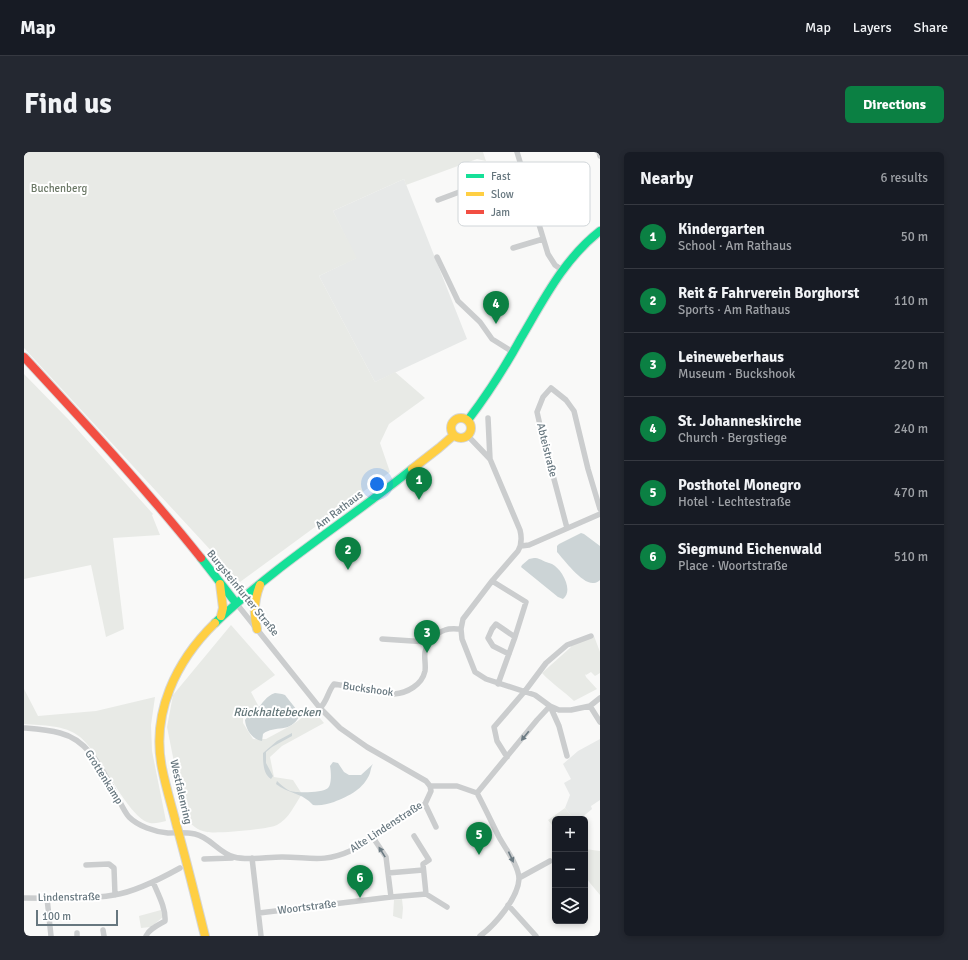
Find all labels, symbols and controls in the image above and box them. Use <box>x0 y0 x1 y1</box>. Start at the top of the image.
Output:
text: Map <box>20 16 56 40</box>
text: Map <box>805 19 831 36</box>
text: Layers <box>853 19 892 36</box>
text: Share <box>914 19 948 36</box>
button: Directions <box>845 86 944 123</box>
text: Find us <box>24 87 112 121</box>
legend <box>458 162 590 226</box>
text: Nearby <box>640 168 693 189</box>
text: Fast <box>491 170 511 183</box>
text: 6 results <box>880 170 928 186</box>
park label: Buchenberg <box>31 182 87 195</box>
text: Slow <box>491 188 514 201</box>
text: Jam <box>491 206 510 219</box>
text: Kindergarten <box>678 220 765 238</box>
text: 1 <box>649 229 657 245</box>
text: 50 m <box>901 229 928 245</box>
text: School · Am Rathaus <box>678 238 792 254</box>
text: Reit & Fahrverein Borghorst <box>678 284 859 302</box>
pin: 4 <box>483 291 509 324</box>
text: 2 <box>649 293 657 309</box>
text: 110 m <box>894 293 928 309</box>
text: Sports · Am Rathaus <box>678 302 790 318</box>
text: Leineweberhaus <box>678 348 784 366</box>
text: 3 <box>649 357 657 373</box>
text: 220 m <box>894 357 928 373</box>
text: Museum · Buckshook <box>678 366 795 382</box>
text: St. Johanneskirche <box>678 412 802 430</box>
text: 4 <box>649 421 657 437</box>
text: 240 m <box>894 421 928 437</box>
street label: Abteistraße <box>534 422 560 478</box>
text: Church · Bergstiege <box>678 430 787 446</box>
pin: 1 <box>406 467 432 500</box>
your location <box>367 474 387 494</box>
text: Posthotel Monegro <box>678 476 801 494</box>
text: 5 <box>649 485 657 501</box>
text: 470 m <box>894 485 928 501</box>
street label: Am Rathaus <box>313 488 365 532</box>
text: Hotel · Lechtestraße <box>678 494 791 510</box>
pin: 2 <box>335 537 361 570</box>
text: Siegmund Eichenwald <box>678 540 822 558</box>
street label: Burgsteinfurter Straße <box>204 547 282 639</box>
text: 6 <box>649 549 657 565</box>
text: 510 m <box>894 549 928 565</box>
text: Place · Woortstraße <box>678 558 788 574</box>
pin: 3 <box>414 620 440 653</box>
street label: Buckshook <box>342 679 395 699</box>
water label: Rückhaltebecken <box>233 705 321 720</box>
one-way arrow <box>520 730 529 741</box>
street label: Grottenkamp <box>82 748 126 807</box>
street label: Westfalenring <box>167 758 195 826</box>
street label: Alte Lindenstraße <box>347 799 425 855</box>
map controls <box>552 816 588 924</box>
button: + <box>552 816 588 852</box>
pin: 5 <box>466 822 492 855</box>
one-way arrow <box>379 846 386 857</box>
one-way arrow <box>508 852 514 863</box>
button: − <box>552 852 588 888</box>
pin: 6 <box>347 865 373 898</box>
button: layers <box>552 888 588 924</box>
street label: Lindenstraße <box>38 890 100 904</box>
street label: Woortstraße <box>277 897 337 917</box>
scale bar <box>36 908 118 927</box>
text: 100 m <box>42 910 71 923</box>

